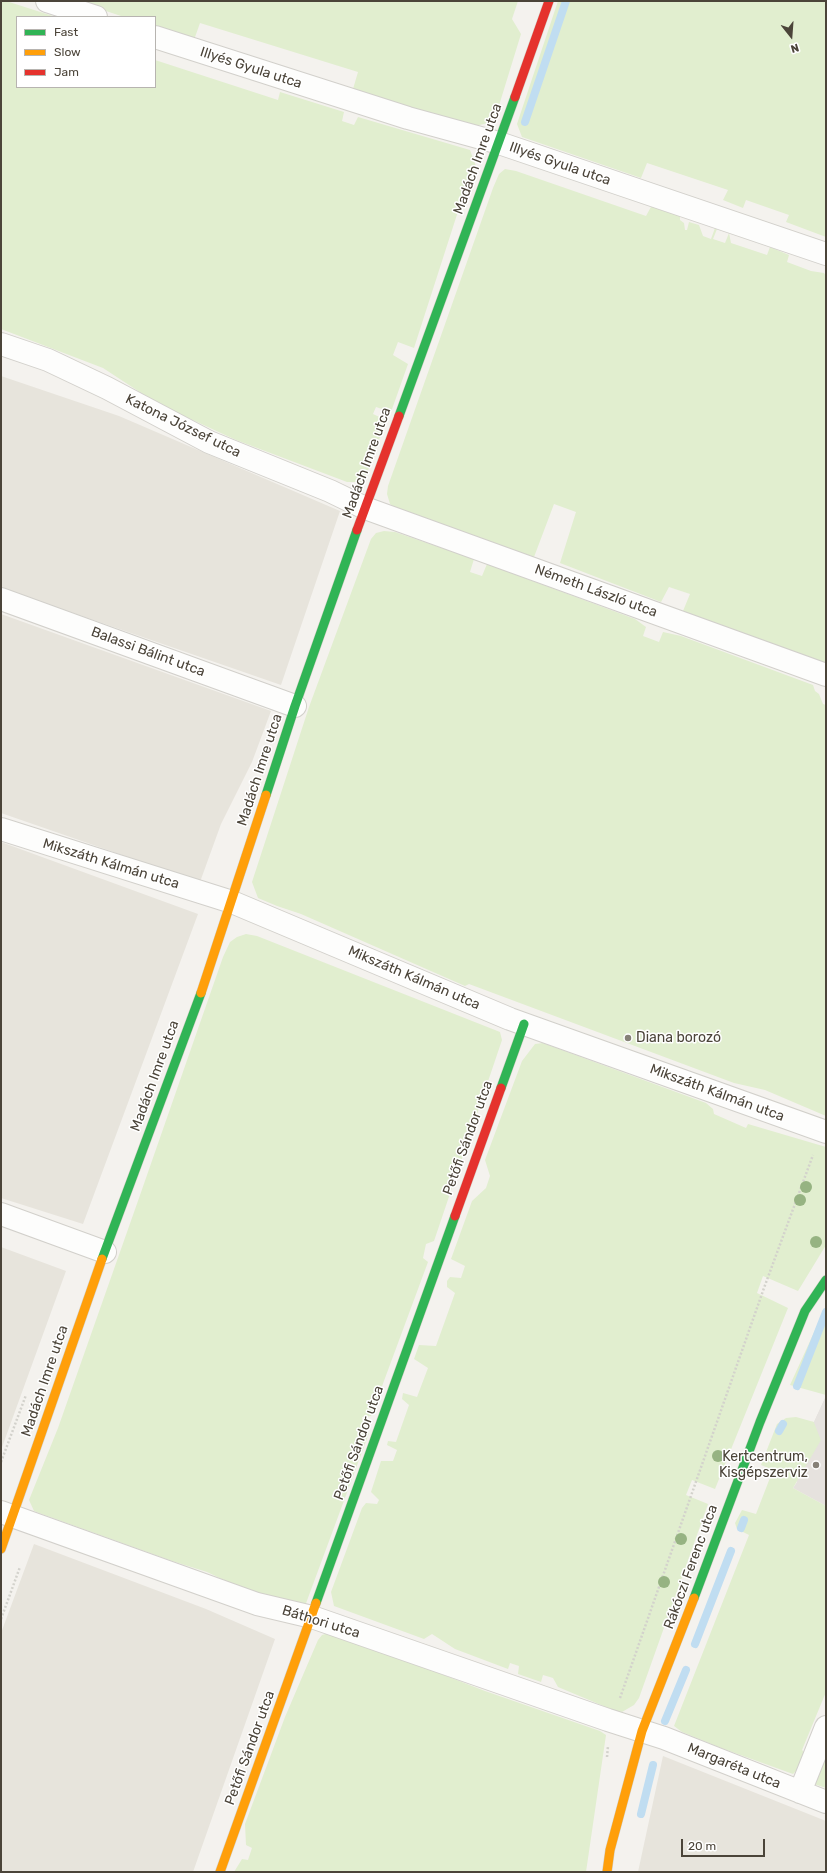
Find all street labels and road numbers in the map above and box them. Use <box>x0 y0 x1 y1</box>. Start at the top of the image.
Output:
street label: Illyés Gyula utca <box>198 44 304 92</box>
street label: Madách Imre utca <box>450 101 506 217</box>
street label: Illyés Gyula utca <box>507 139 613 189</box>
street label: Katona József utca <box>123 391 243 461</box>
street label: Madách Imre utca <box>339 405 395 521</box>
street label: Németh László utca <box>532 561 660 621</box>
street label: Balassi Bálint utca <box>89 624 207 680</box>
street label: Madách Imre utca <box>234 712 286 828</box>
street label: Mikszáth Kálmán utca <box>41 835 181 893</box>
street label: Mikszáth Kálmán utca <box>345 943 483 1013</box>
street label: Madách Imre utca <box>127 1018 183 1134</box>
street label: Mikszáth Kálmán utca <box>647 1061 787 1125</box>
street label: Petőfi Sándor utca <box>439 1078 497 1198</box>
street label: Madách Imre utca <box>18 1323 72 1439</box>
street label: Petőfi Sándor utca <box>330 1383 388 1503</box>
street label: Rákóczi Ferenc utca <box>661 1502 721 1632</box>
street label: Báthori utca <box>280 1602 362 1642</box>
street label: Petőfi Sándor utca <box>221 1688 279 1808</box>
street label: Margaréta utca <box>685 1740 783 1792</box>

